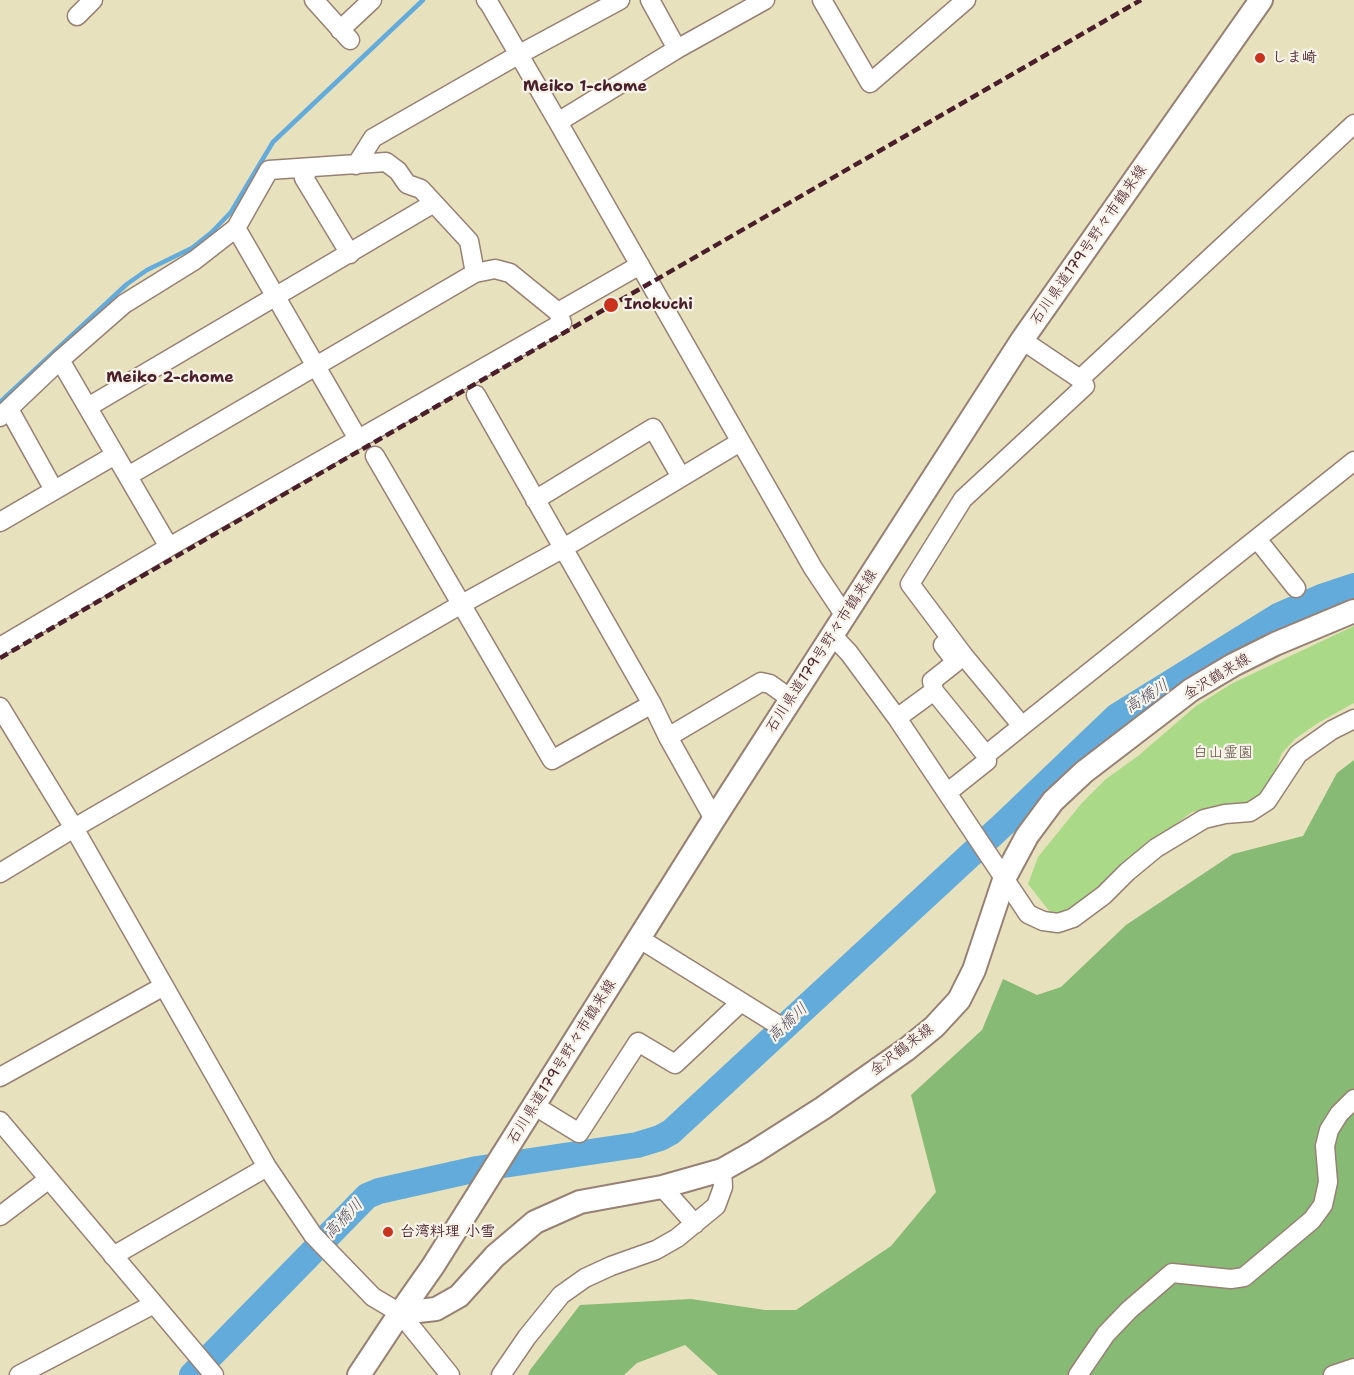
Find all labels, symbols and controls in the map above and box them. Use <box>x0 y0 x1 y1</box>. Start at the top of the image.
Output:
place label: しま崎 <box>1272 49 1317 67</box>
marker: しま崎 <box>1253 51 1267 65</box>
district label: Meiko 1-chome <box>523 77 647 97</box>
street label: 石川県道179号野々市鶴来線 <box>1027 162 1151 328</box>
marker: Inokuchi <box>602 296 620 314</box>
place label: Inokuchi <box>624 296 693 314</box>
district label: Meiko 2-chome <box>106 368 234 388</box>
street label: 石川県道179号野々市鶴来線 <box>762 566 882 736</box>
street label: 金沢鶴来線 <box>1180 650 1254 704</box>
water label: 高橋川 <box>1122 676 1172 718</box>
park label: 白山霊園 <box>1193 744 1253 762</box>
street label: 石川県道179号野々市鶴来線 <box>504 976 620 1148</box>
water label: 高橋川 <box>764 1000 812 1046</box>
street label: 金沢鶴来線 <box>867 1020 937 1080</box>
water label: 高橋川 <box>320 1195 368 1243</box>
place label: 台湾料理 小雪 <box>400 1223 495 1241</box>
marker: 台湾料理 小雪 <box>381 1225 395 1239</box>

